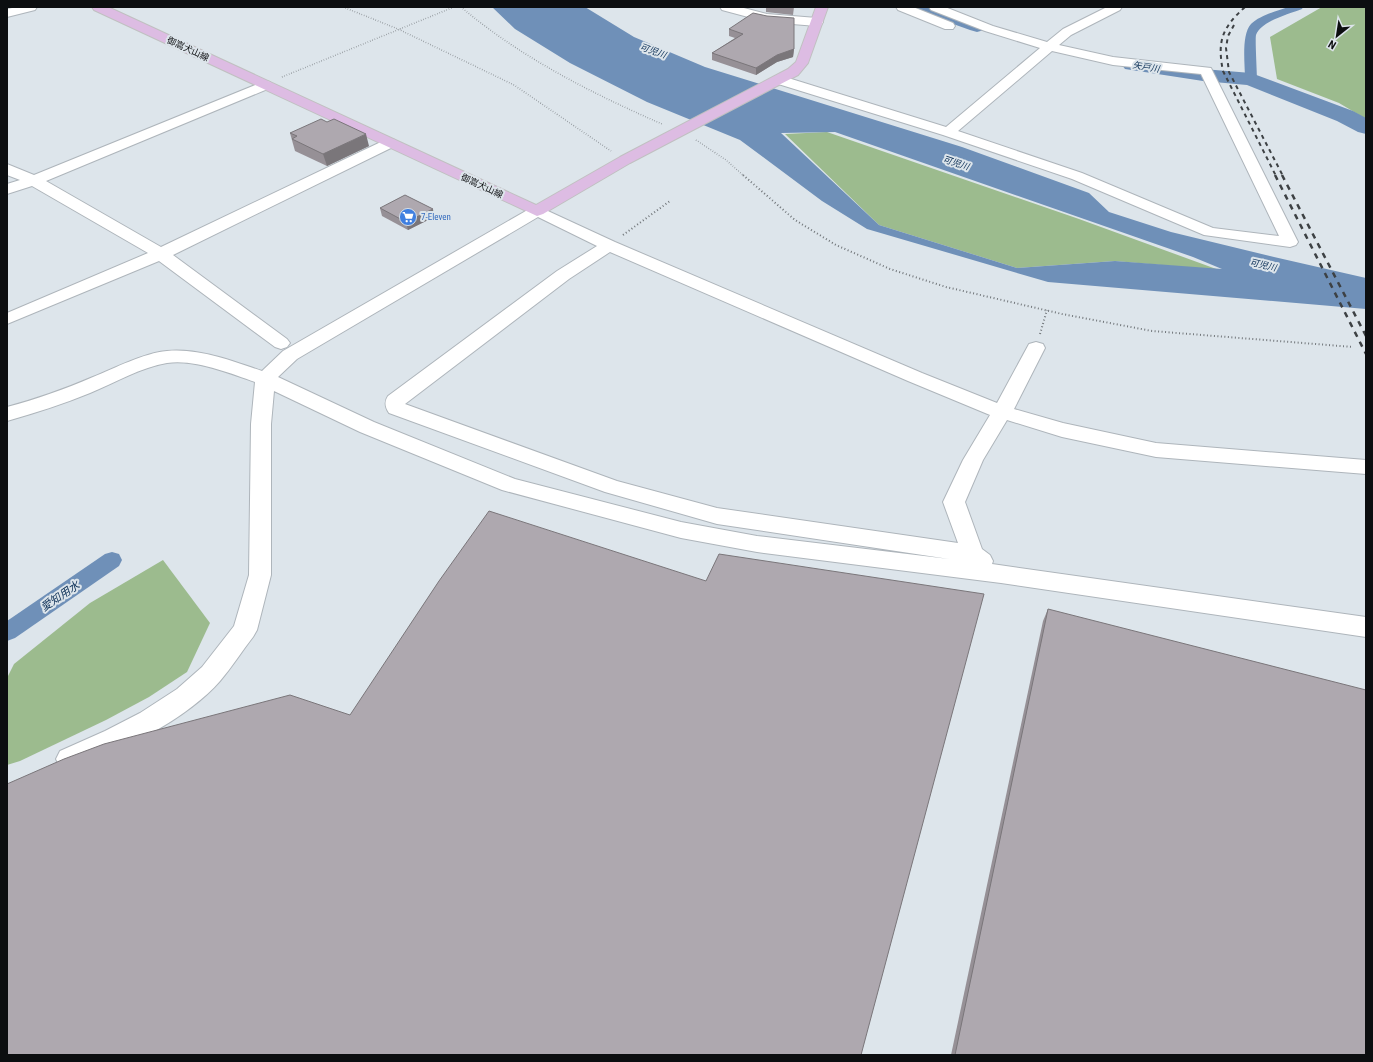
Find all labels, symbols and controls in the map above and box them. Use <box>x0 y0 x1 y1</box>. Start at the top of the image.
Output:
north arrow <box>1317 16 1357 56</box>
street label: 御嵩犬山線 <box>165 35 211 63</box>
text: N <box>1326 37 1338 52</box>
water label: 可児川 <box>639 42 668 61</box>
water label: 矢戸川 <box>1132 60 1161 74</box>
water label: 可児川 <box>942 154 971 172</box>
street label: 御嵩犬山線 <box>459 172 505 200</box>
supermarket icon: 7-Eleven <box>398 207 418 227</box>
place label: 7-Eleven <box>421 212 451 222</box>
water label: 可児川 <box>1249 257 1278 273</box>
water label: 愛知用水 <box>38 578 83 614</box>

